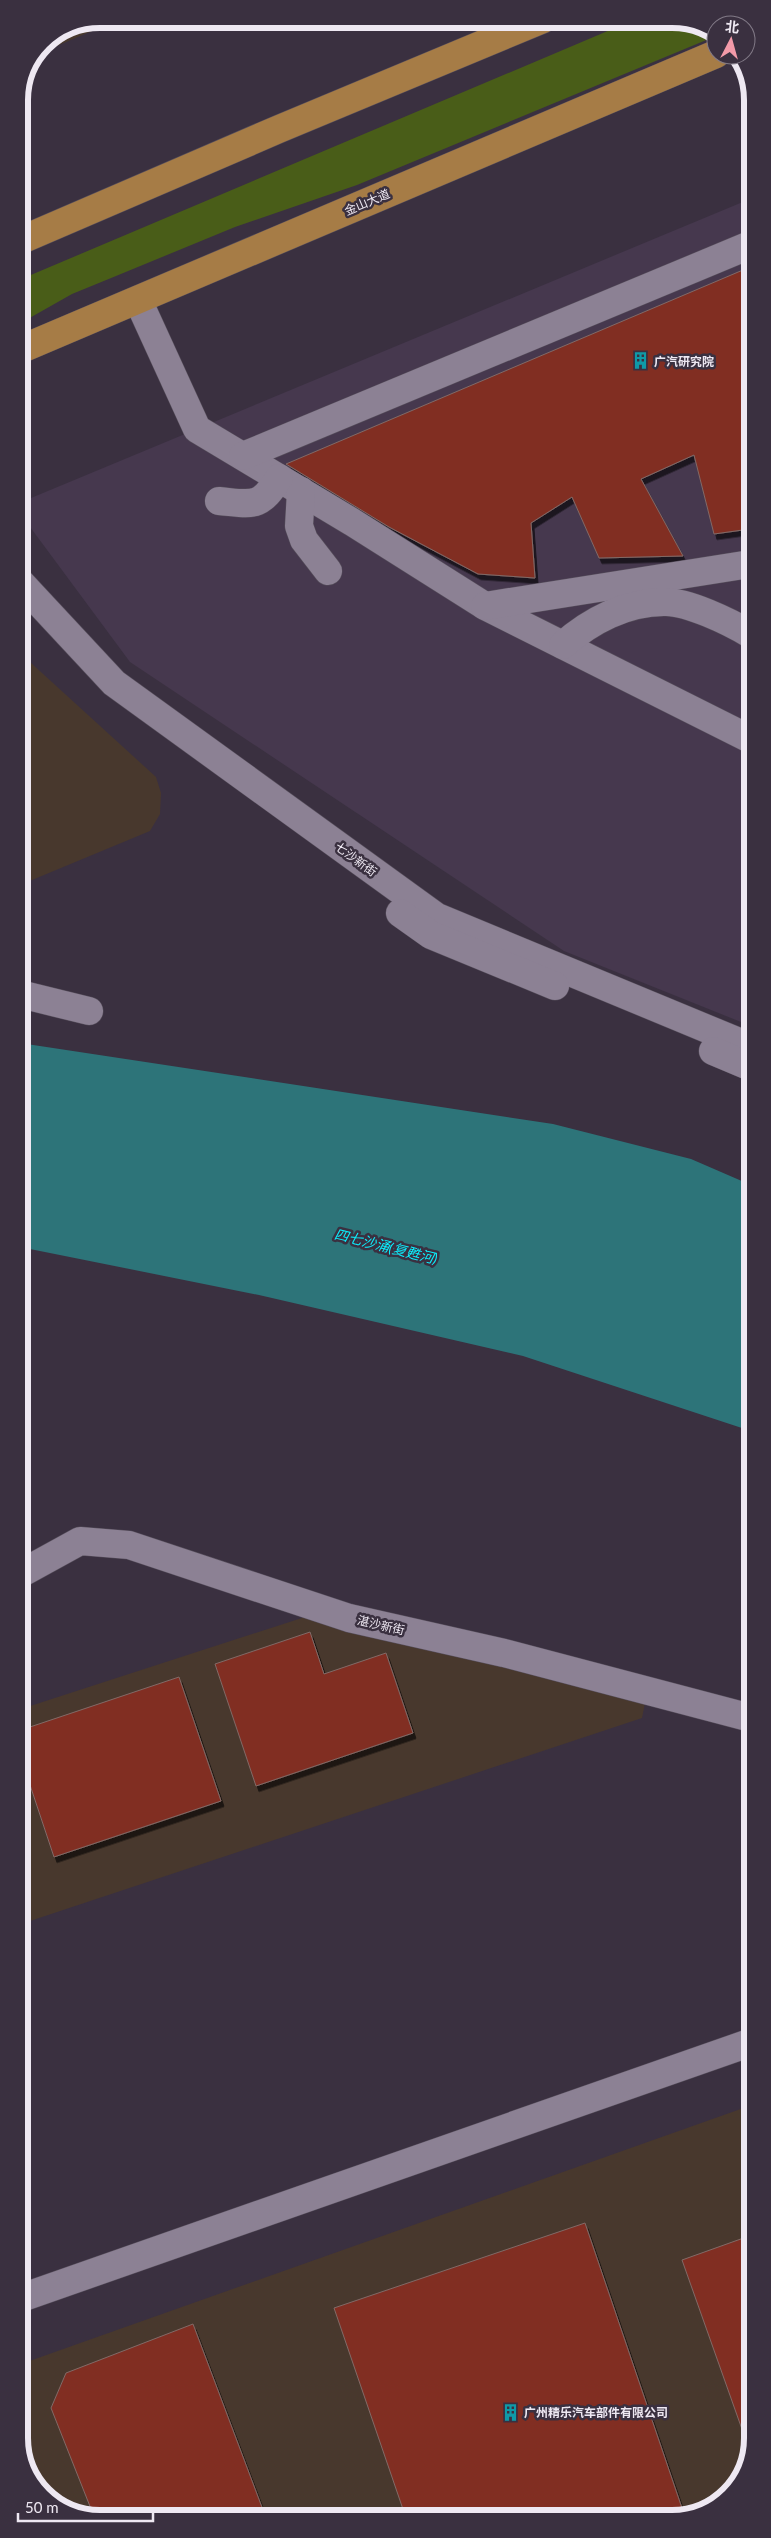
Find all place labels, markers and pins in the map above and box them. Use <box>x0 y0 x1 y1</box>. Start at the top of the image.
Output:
building icon: 广汽研究院 <box>630 351 650 371</box>
place label: 广汽研究院 <box>654 354 714 369</box>
building icon: 广州精乐汽车部件有限公司 <box>500 2402 520 2422</box>
place label: 广州精乐汽车部件有限公司 <box>524 2405 668 2420</box>

